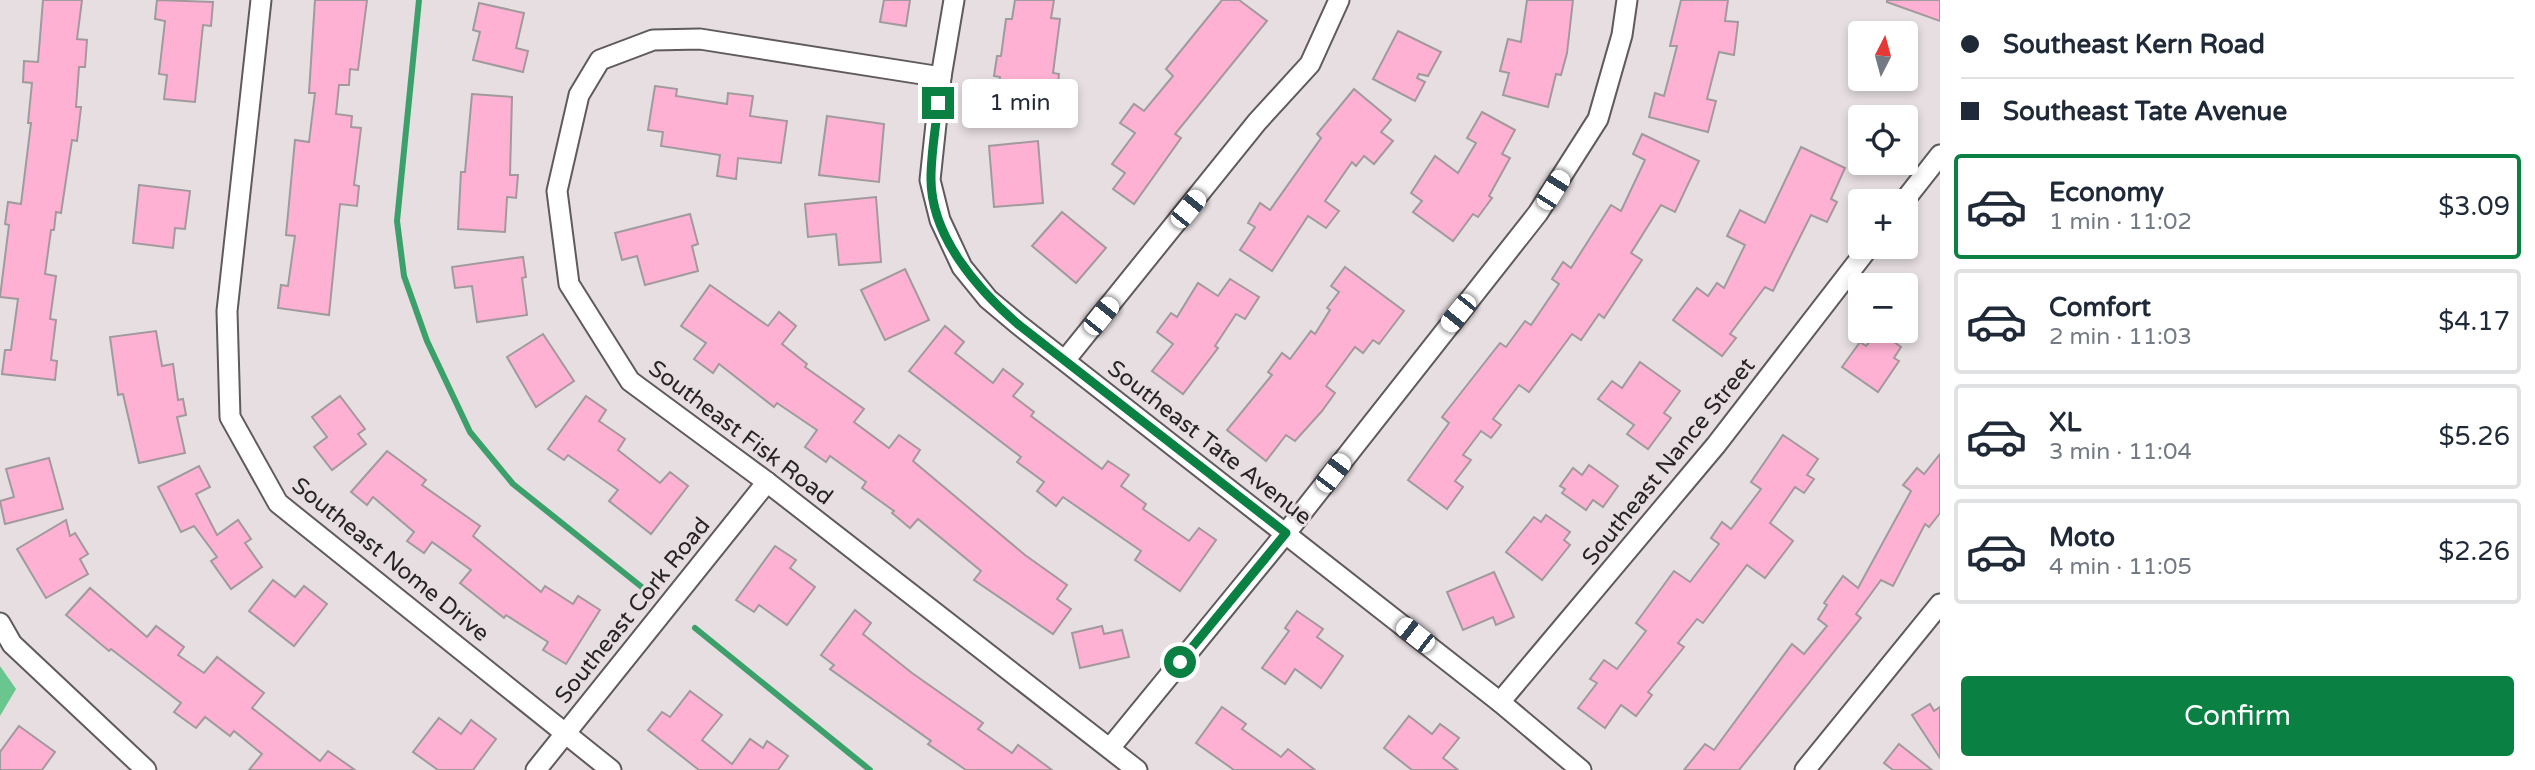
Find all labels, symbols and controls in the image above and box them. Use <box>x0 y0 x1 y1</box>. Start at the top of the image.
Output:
north arrow <box>1848 21 1918 91</box>
map controls <box>1848 21 1918 343</box>
text: Southeast Kern Road <box>2003 29 2265 60</box>
callout: 1 min <box>962 78 1078 128</box>
route end <box>922 87 954 119</box>
text: 1 min <box>989 89 1051 117</box>
text: Southeast Tate Avenue <box>2003 96 2287 127</box>
button: locate <box>1848 105 1918 175</box>
car <box>1533 167 1574 213</box>
icon: car <box>1965 175 2028 238</box>
text: Economy <box>2049 177 2164 208</box>
car <box>1167 186 1210 232</box>
button: + <box>1848 189 1918 259</box>
text: $3.09 <box>2438 191 2510 222</box>
text: 1 min · 11:02 <box>2049 208 2192 236</box>
button: − <box>1848 273 1918 343</box>
car <box>1437 290 1480 336</box>
icon: car <box>1965 290 2028 353</box>
text: Comfort <box>2049 292 2151 323</box>
car <box>1080 293 1123 339</box>
text: $4.17 <box>2438 306 2510 337</box>
text: 2 min · 11:03 <box>2049 323 2192 351</box>
street label: Southeast Nance Street <box>1576 352 1761 571</box>
street label: Southeast Fisk Road <box>643 354 838 511</box>
street label: Southeast Tate Avenue <box>1102 354 1317 531</box>
icon: car <box>1965 405 2028 468</box>
text: XL <box>2049 407 2081 438</box>
text: $5.26 <box>2438 421 2510 452</box>
text: 3 min · 11:04 <box>2049 438 2192 466</box>
car <box>1312 450 1355 496</box>
street label: Southeast Nome Drive <box>286 472 495 648</box>
street label: Southeast Cork Road <box>549 512 716 709</box>
icon: car <box>1965 520 2028 583</box>
text: Moto <box>2049 522 2115 553</box>
text: $2.26 <box>2438 536 2510 567</box>
text: 4 min · 11:05 <box>2049 553 2192 581</box>
car <box>1392 614 1439 656</box>
route start <box>1164 646 1196 678</box>
button: Confirm <box>1961 676 2514 756</box>

